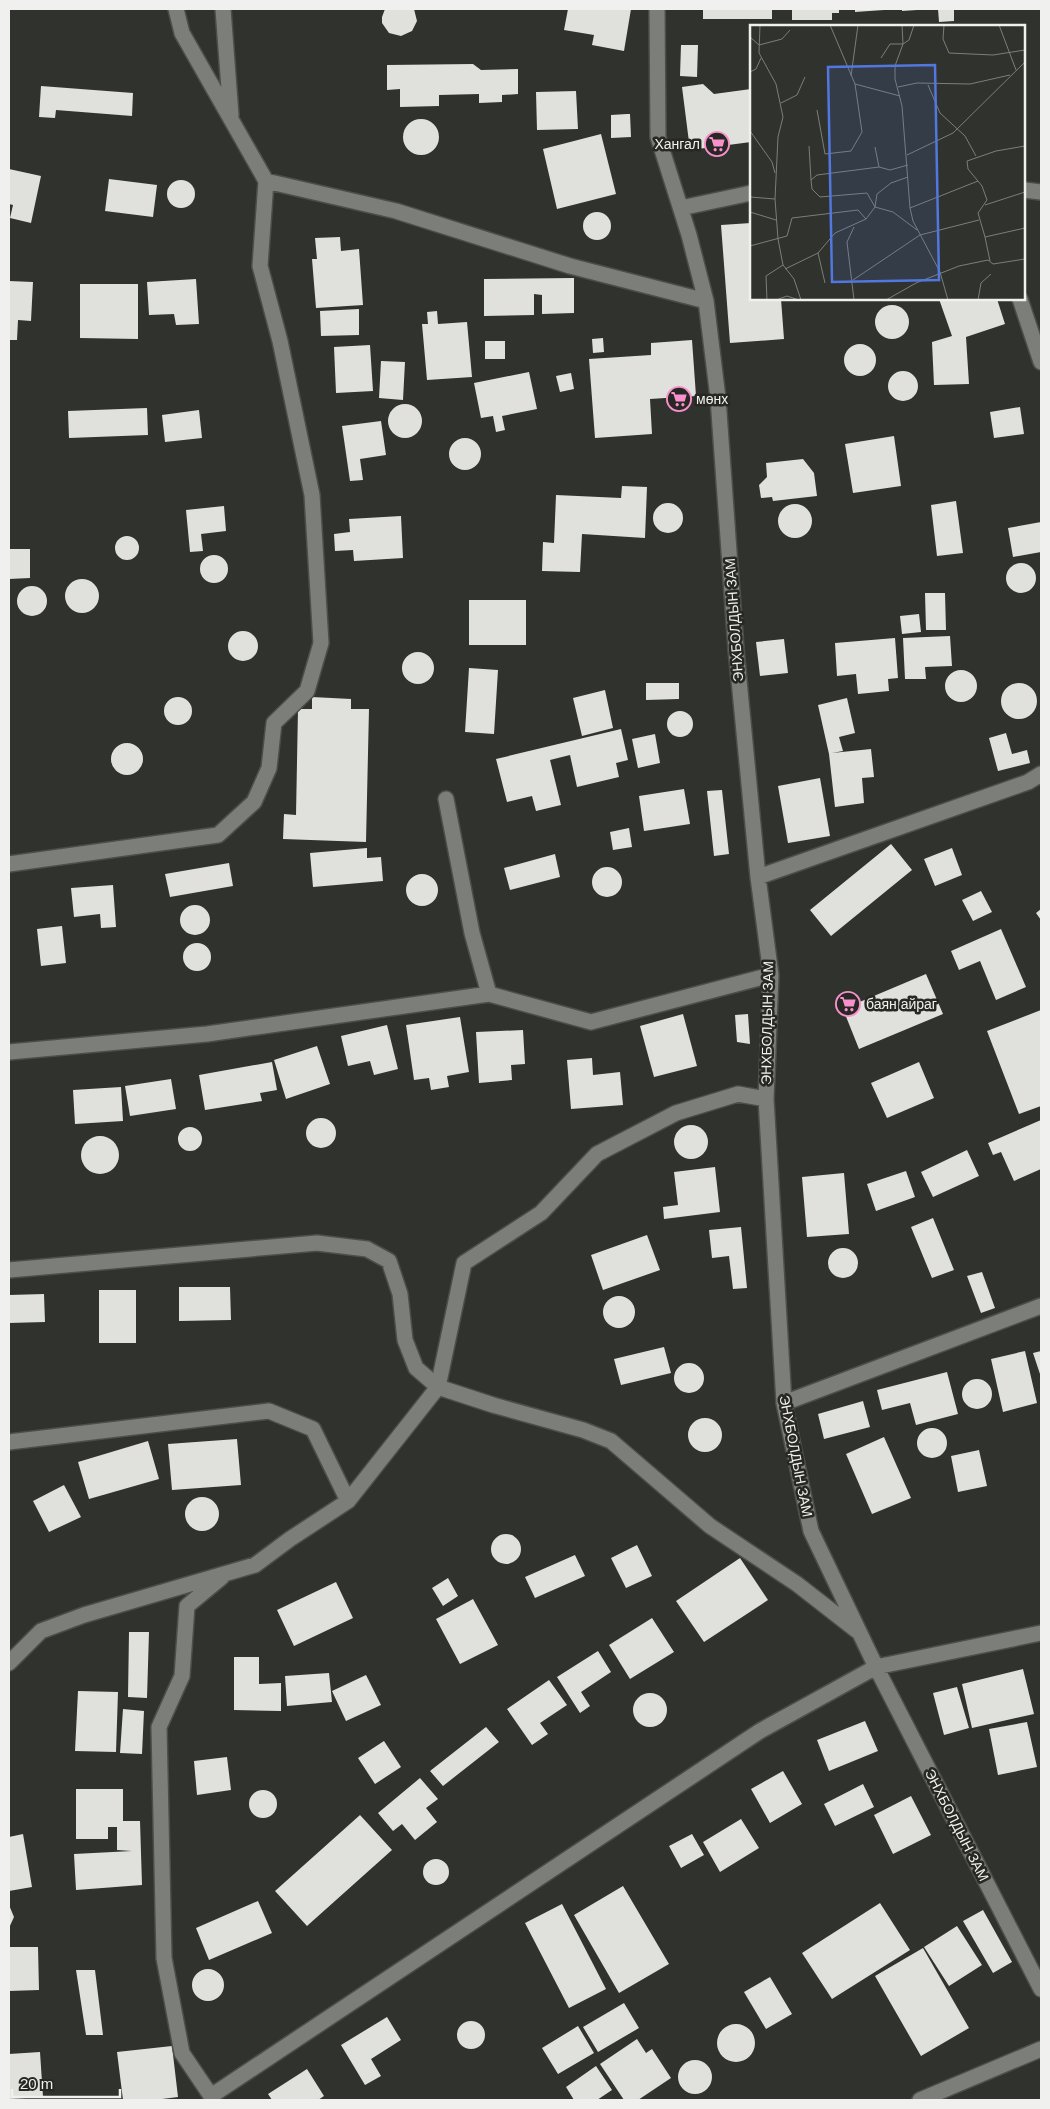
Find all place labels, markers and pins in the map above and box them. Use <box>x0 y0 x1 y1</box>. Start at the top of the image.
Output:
supermarket icon: Хангал <box>704 131 730 157</box>
place label: Хангал <box>654 136 700 152</box>
supermarket icon: мөнх <box>666 386 692 412</box>
place label: мөнх <box>696 391 728 407</box>
supermarket icon: баян айраг <box>835 991 861 1017</box>
place label: баян айраг <box>866 996 937 1012</box>

